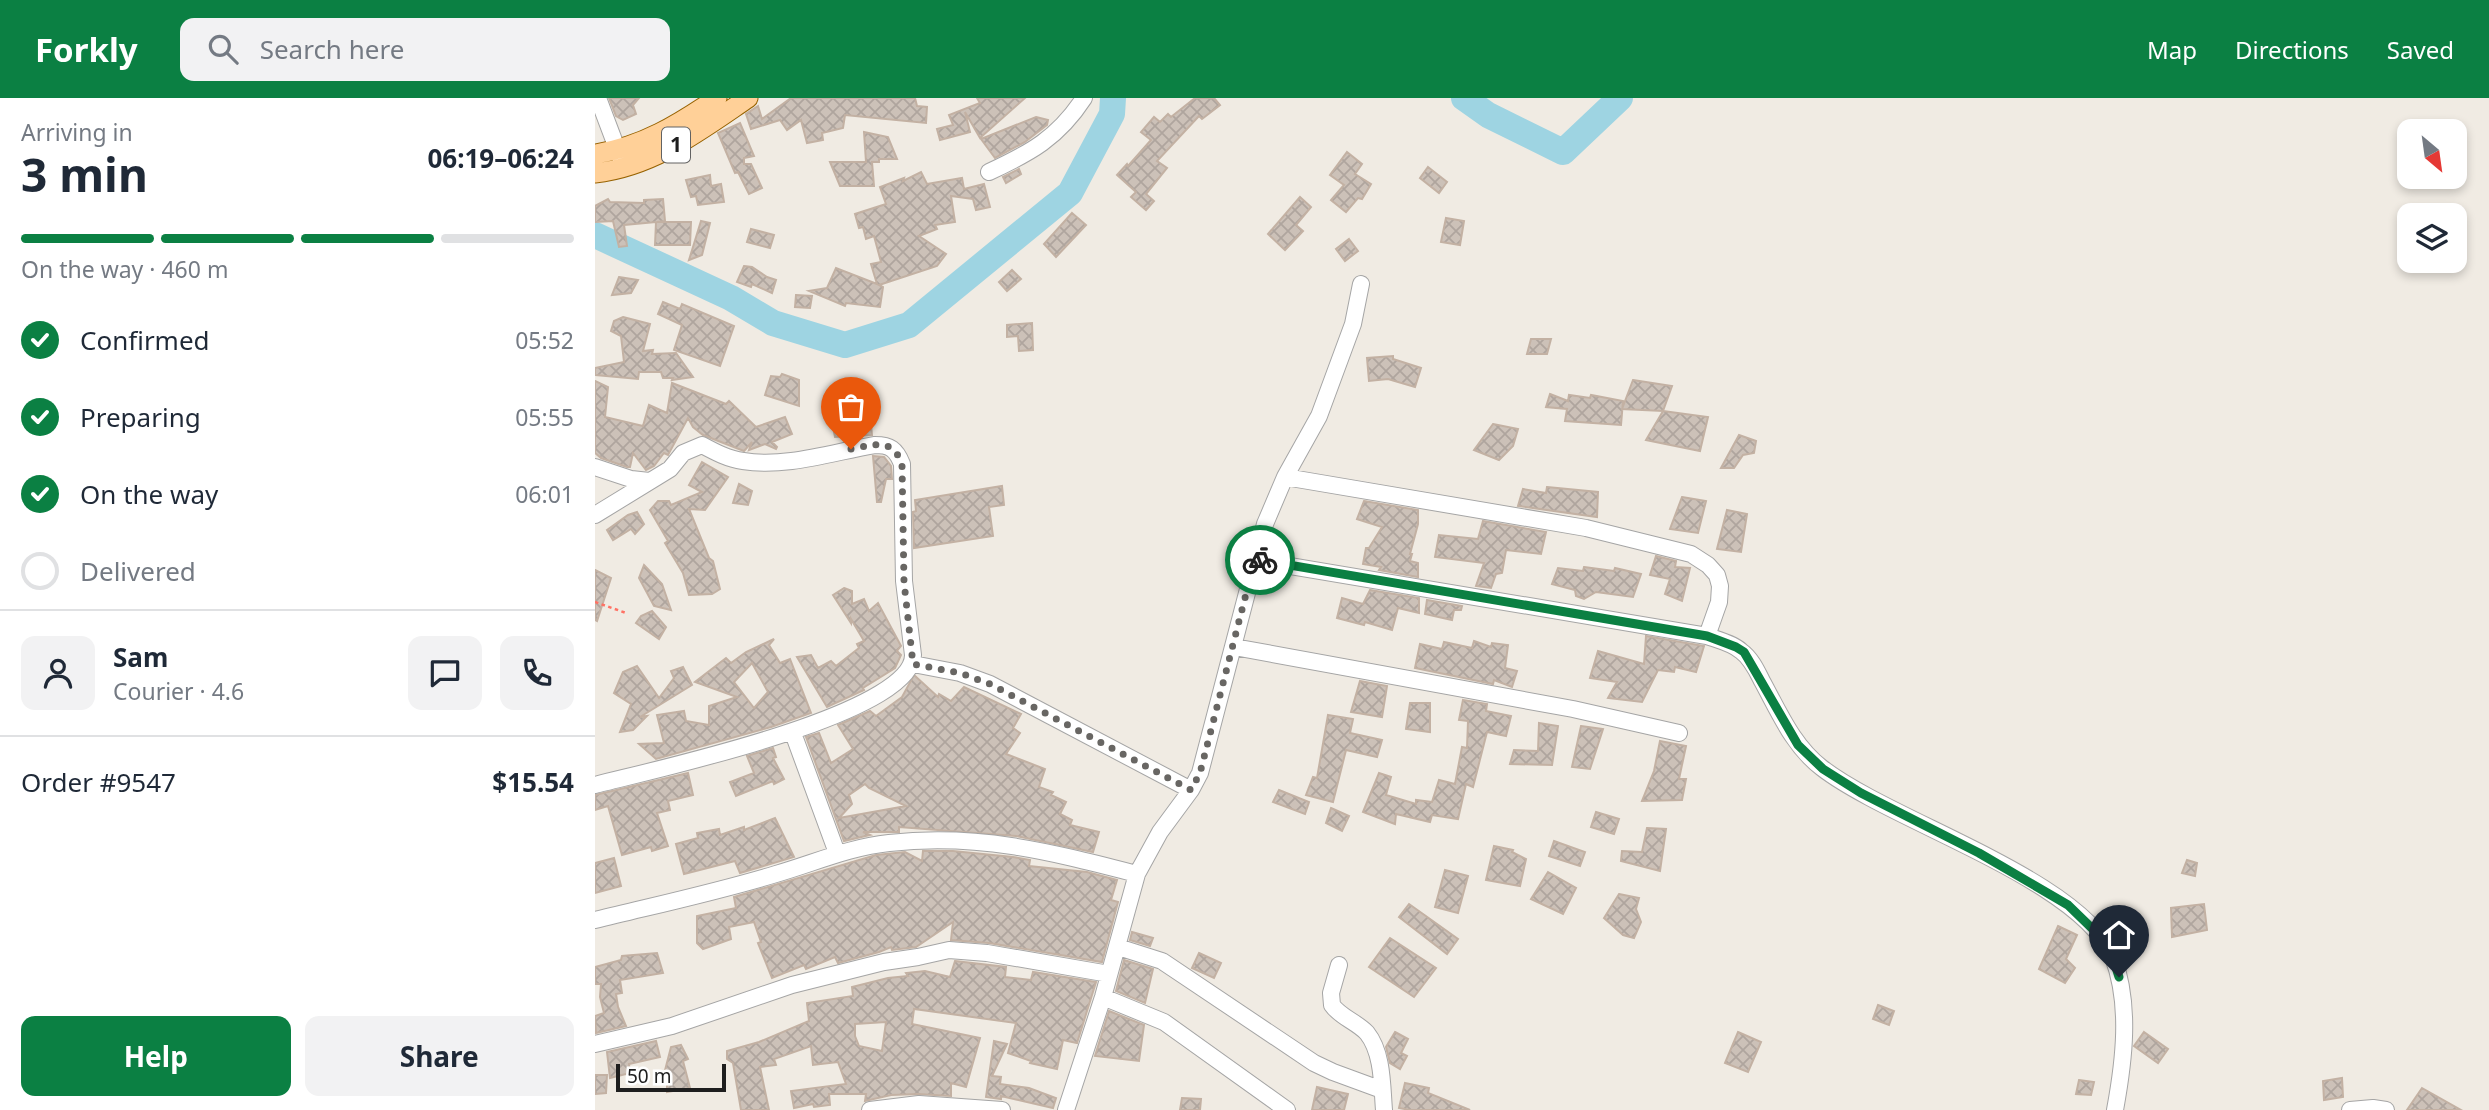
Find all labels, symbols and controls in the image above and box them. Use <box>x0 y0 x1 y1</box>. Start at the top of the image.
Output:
search box <box>180 18 670 81</box>
text: Forkly <box>35 27 138 72</box>
icon: search <box>204 30 242 68</box>
text: Search here <box>260 31 404 67</box>
text: Map <box>2147 33 2197 66</box>
text: Directions <box>2235 33 2349 66</box>
text: Saved <box>2387 33 2454 66</box>
text: Arriving in <box>21 116 133 148</box>
north arrow <box>2397 119 2467 189</box>
map controls <box>2397 119 2467 273</box>
road number: 1 <box>662 128 690 162</box>
text: 06:19–06:24 <box>427 140 574 176</box>
text: 3 min <box>21 143 148 205</box>
button: layers <box>2397 203 2467 273</box>
text: On the way · 460 m <box>21 253 228 285</box>
icon: check <box>21 321 59 359</box>
text: Confirmed <box>80 322 210 358</box>
text: 05:52 <box>515 324 574 356</box>
pin <box>821 377 881 449</box>
icon: bag <box>832 388 870 426</box>
icon: check <box>21 398 59 436</box>
text: Preparing <box>80 399 201 435</box>
text: 05:55 <box>515 401 574 433</box>
icon: check <box>21 475 59 513</box>
text: On the way <box>80 476 218 512</box>
text: 06:01 <box>515 478 574 510</box>
courier <box>1225 525 1295 595</box>
icon: bike <box>1241 541 1279 579</box>
text: Delivered <box>80 553 196 589</box>
button: person <box>21 636 95 710</box>
button: chat <box>408 636 482 710</box>
button: phone <box>500 636 574 710</box>
text: Sam <box>113 639 168 675</box>
text: Courier · 4.6 <box>113 675 244 707</box>
text: Order #9547 <box>21 764 176 800</box>
text: $15.54 <box>492 764 574 800</box>
pin <box>2089 905 2149 977</box>
icon: home <box>2100 916 2138 954</box>
button: Help <box>21 1016 291 1096</box>
button: Share <box>305 1016 574 1096</box>
scale bar <box>616 1061 726 1093</box>
text: 50 m <box>627 1063 671 1089</box>

